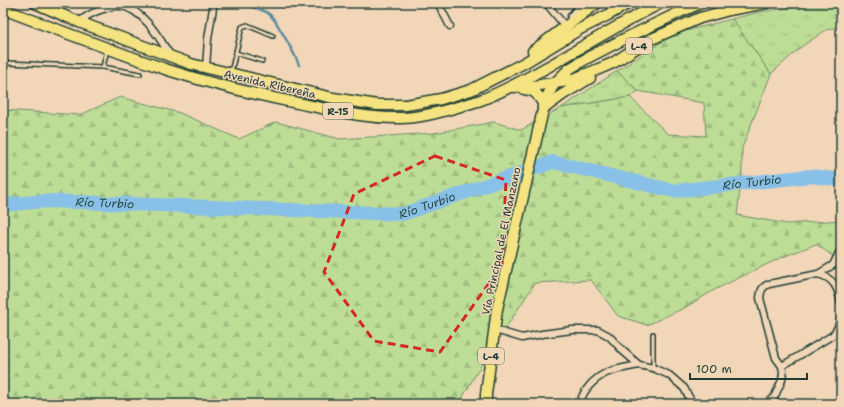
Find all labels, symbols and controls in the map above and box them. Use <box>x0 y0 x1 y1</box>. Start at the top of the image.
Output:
road number: L-4 <box>626 38 652 54</box>
street label: Avenida Ribereña <box>222 67 318 102</box>
road number: R-15 <box>323 103 353 119</box>
street label: Vía Principal de El Manzano <box>478 165 525 317</box>
water label: Río Turbio <box>722 171 782 194</box>
water label: Río Turbio <box>397 188 458 223</box>
water label: Río Turbio <box>75 194 135 212</box>
road number: L-4 <box>478 348 504 364</box>
scale bar <box>690 355 807 381</box>
text: 100 m <box>696 361 732 377</box>

